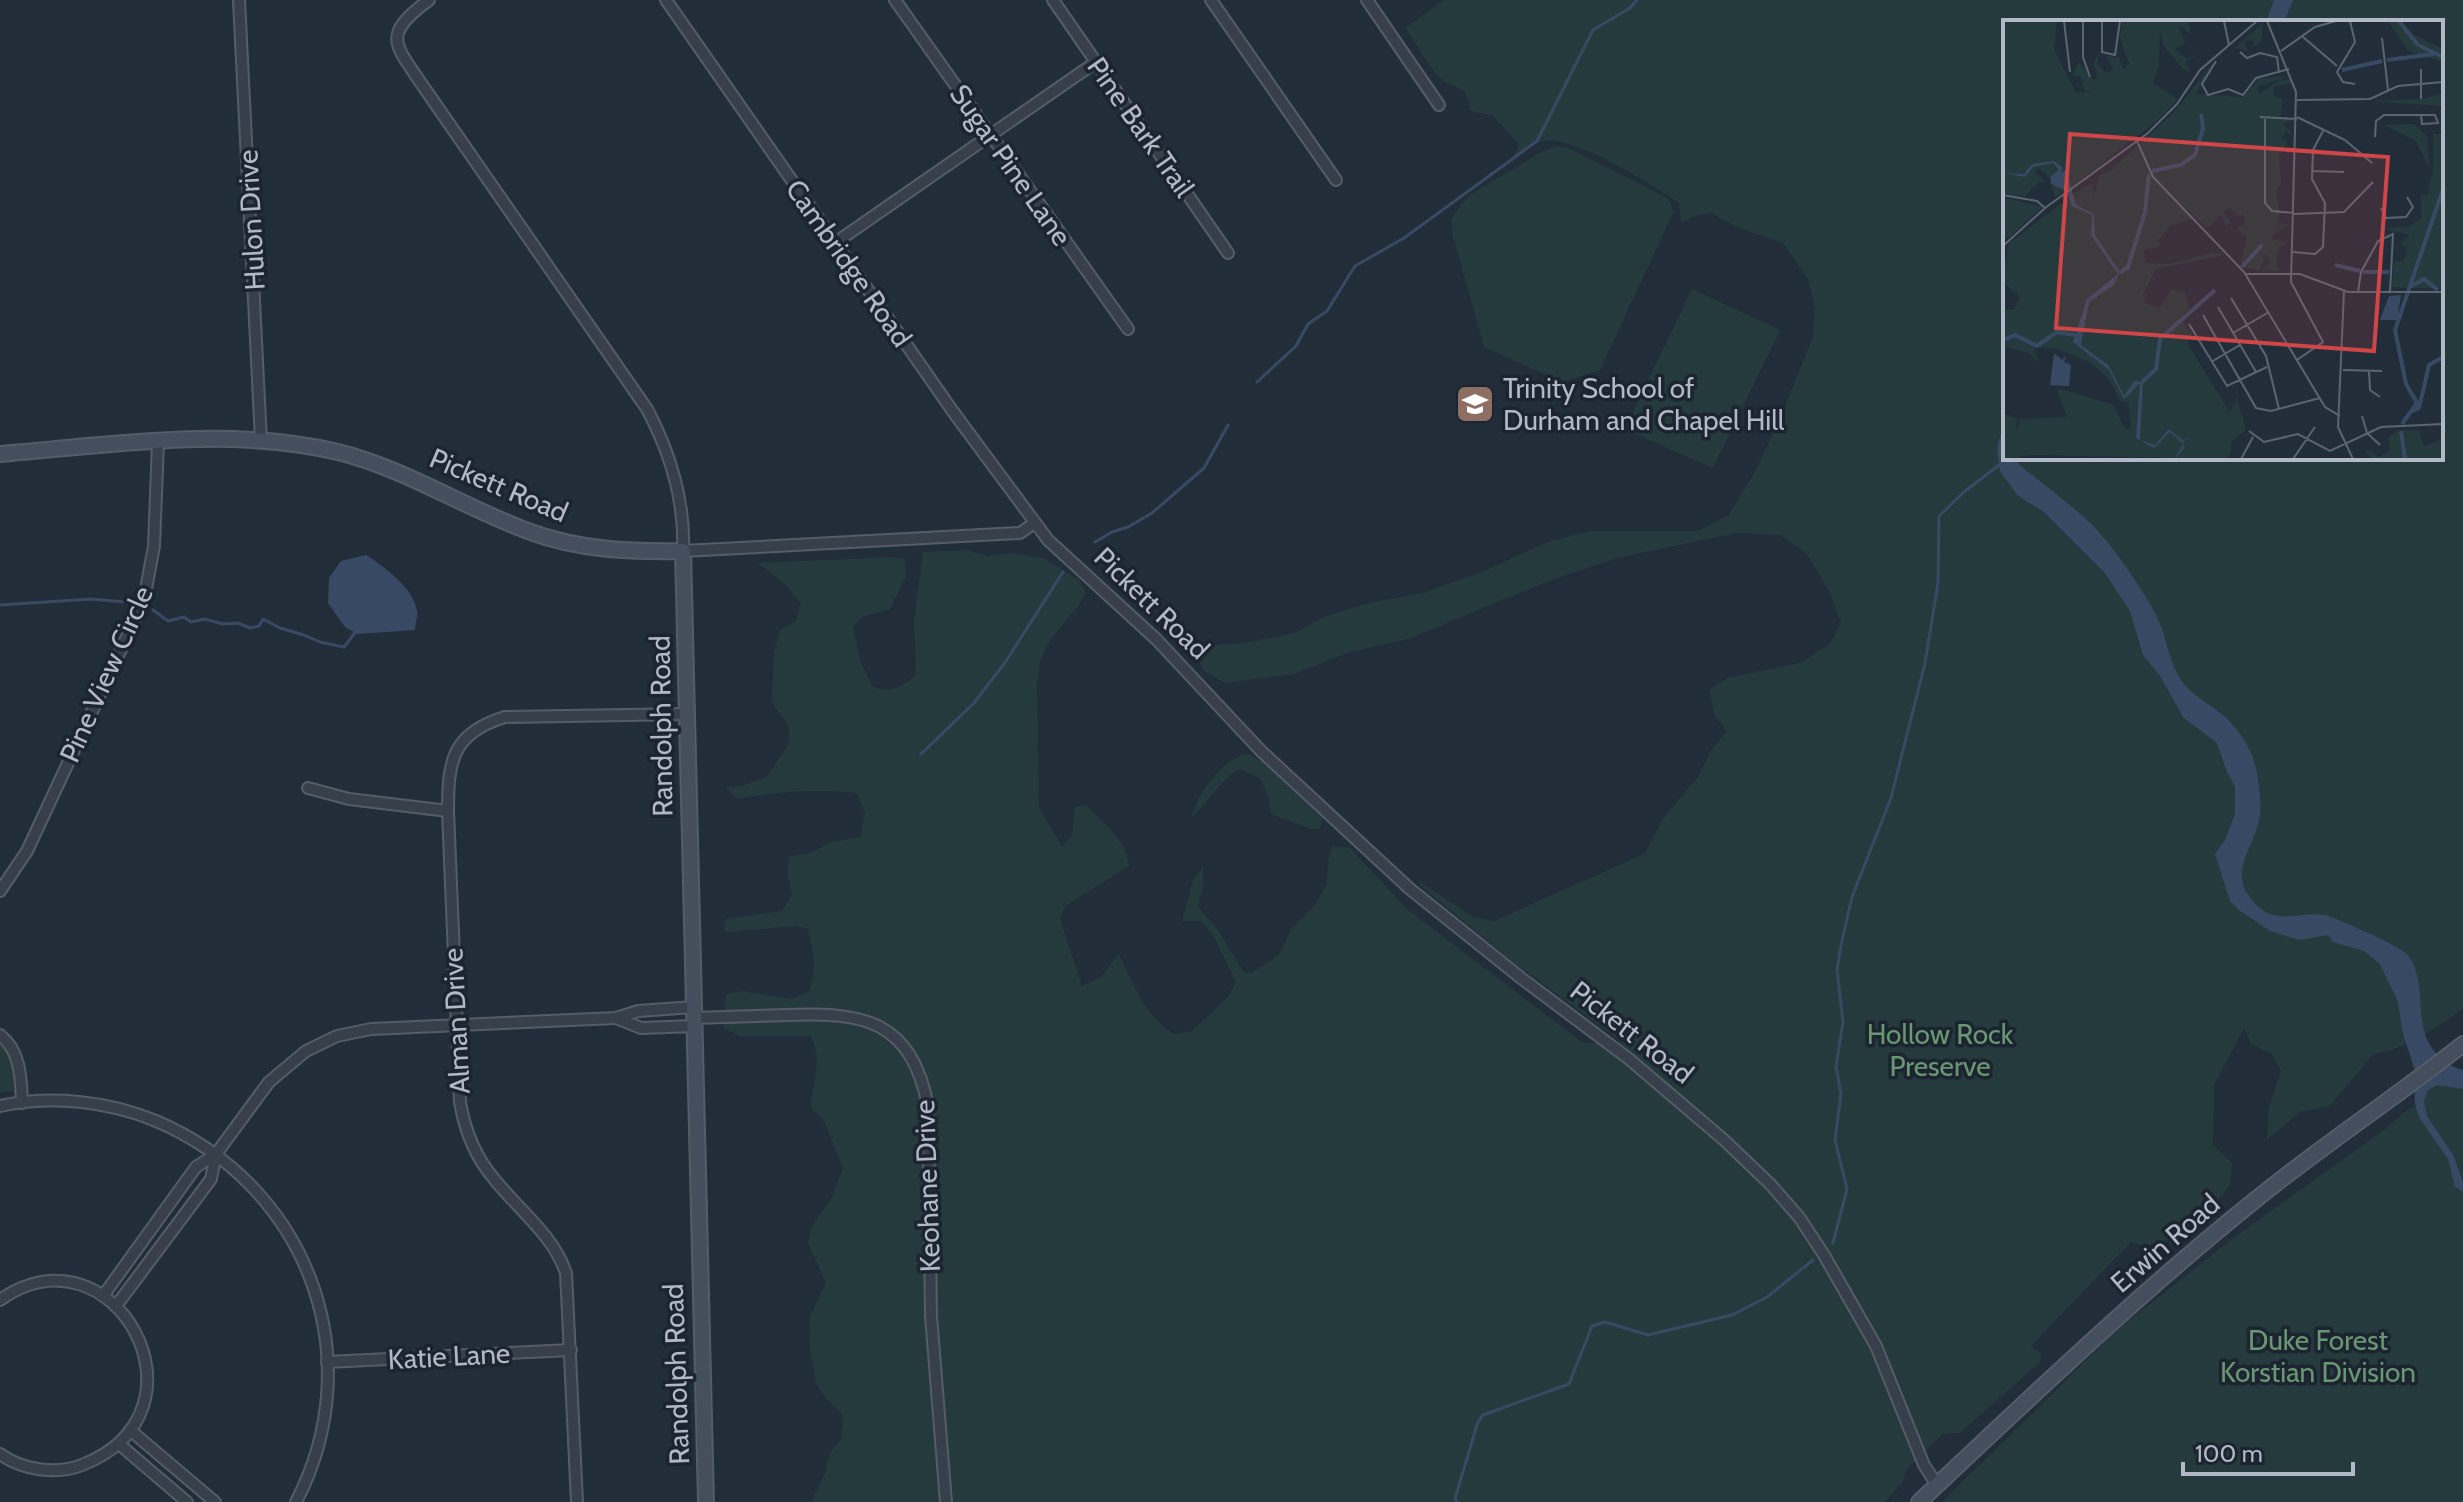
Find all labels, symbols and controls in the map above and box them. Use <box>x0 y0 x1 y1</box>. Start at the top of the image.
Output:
inset map <box>2003 20 2443 460</box>
street label: Pine Bark Trail <box>1080 50 1202 204</box>
street label: Sugar Pine Lane <box>943 78 1079 252</box>
street label: Hulon Drive <box>230 149 272 291</box>
street label: Cambridge Road <box>779 173 919 353</box>
place label: Trinity School of Durham and Chapel Hill <box>1503 371 1785 437</box>
school or university icon: Trinity School of Durham and Chapel Hill <box>1454 383 1496 425</box>
street label: Pickett Road <box>425 441 573 529</box>
street label: Pickett Road <box>1087 540 1217 666</box>
street label: Pine View Circle <box>52 581 160 767</box>
street label: Randolph Road <box>642 635 680 817</box>
street label: Alman Drive <box>435 947 477 1095</box>
street label: Pickett Road <box>1564 973 1700 1091</box>
park label: Hollow Rock Preserve <box>1867 1017 2014 1083</box>
street label: Keohane Drive <box>907 1099 947 1273</box>
street label: Erwin Road <box>2104 1187 2226 1299</box>
street label: Randolph Road <box>656 1283 696 1465</box>
park label: Duke Forest Korstian Division <box>2220 1323 2416 1389</box>
street label: Katie Lane <box>387 1336 511 1376</box>
scale bar <box>2183 1426 2353 1476</box>
text: 100 m <box>2195 1439 2263 1468</box>

